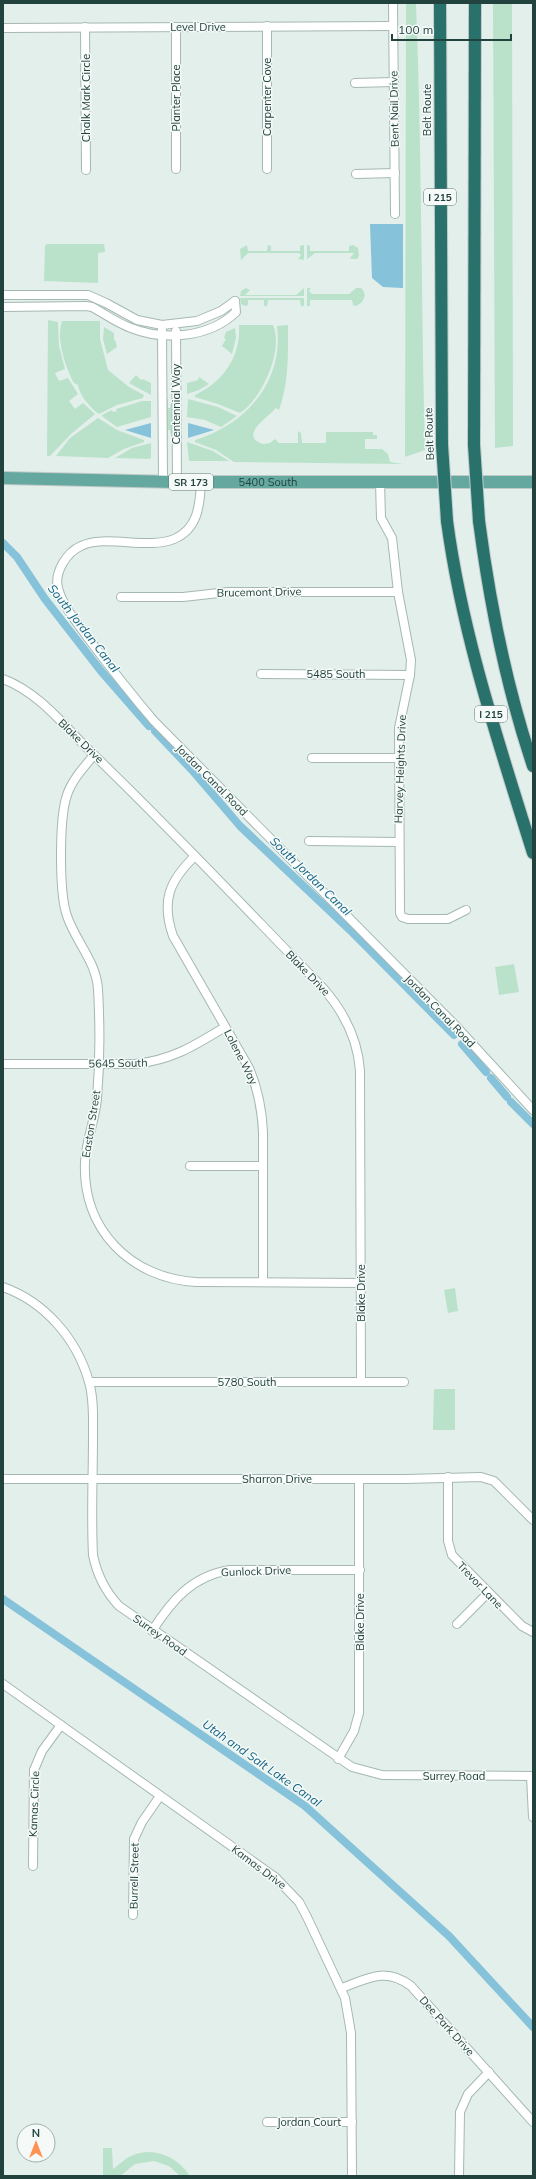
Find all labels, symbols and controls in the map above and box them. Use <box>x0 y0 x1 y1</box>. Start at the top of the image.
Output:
scale bar <box>392 16 511 42</box>
street label: Level Drive <box>170 20 226 34</box>
text: 100 m <box>398 22 433 37</box>
street label: Chalk Mark Circle <box>79 54 93 142</box>
street label: Carpenter Cove <box>260 58 274 136</box>
street label: Planter Place <box>169 64 183 132</box>
street label: Bent Nail Drive <box>386 71 402 147</box>
street label: Belt Route <box>420 84 434 136</box>
road number: I 215 <box>424 189 456 205</box>
street label: Centennial Way <box>169 363 183 444</box>
street label: Belt Route <box>421 407 437 461</box>
road number: SR 173 <box>169 474 213 490</box>
street label: 5400 South <box>238 475 298 489</box>
water label: South Jordan Canal <box>45 581 123 675</box>
street label: Brucemont Drive <box>216 584 302 600</box>
street label: 5485 South <box>306 667 366 681</box>
road number: I 215 <box>475 706 507 722</box>
street label: Harvey Heights Drive <box>391 714 409 824</box>
street label: Blake Drive <box>55 716 107 766</box>
street label: Jordan Canal Road <box>173 741 251 819</box>
water label: South Jordan Canal <box>267 833 355 919</box>
street label: Blake Drive <box>283 947 333 999</box>
street label: Jordan Canal Road <box>402 972 478 1050</box>
street label: Lolene Way <box>221 1027 261 1087</box>
street label: 5645 South <box>88 1055 148 1071</box>
street label: Easton Street <box>79 1089 103 1159</box>
street label: Blake Drive <box>354 1264 368 1322</box>
street label: 5780 South <box>217 1375 277 1389</box>
street label: Sharron Drive <box>242 1472 312 1486</box>
street label: Trevor Lane <box>454 1559 506 1611</box>
street label: Gunlock Drive <box>221 1563 291 1579</box>
street label: Blake Drive <box>353 1593 367 1651</box>
street label: Surrey Road <box>130 1611 190 1659</box>
water label: Utah and Salt Lake Canal <box>200 1716 324 1810</box>
street label: Surrey Road <box>423 1769 485 1783</box>
street label: Kamas Circle <box>26 1771 42 1837</box>
street label: Kamas Drive <box>229 1842 289 1892</box>
street label: Burrell Street <box>126 1843 142 1909</box>
street label: Dee Park Drive <box>416 1993 478 2059</box>
street label: Jordan Court <box>277 2115 341 2129</box>
north arrow <box>16 2123 56 2163</box>
text: N <box>32 2126 40 2140</box>

